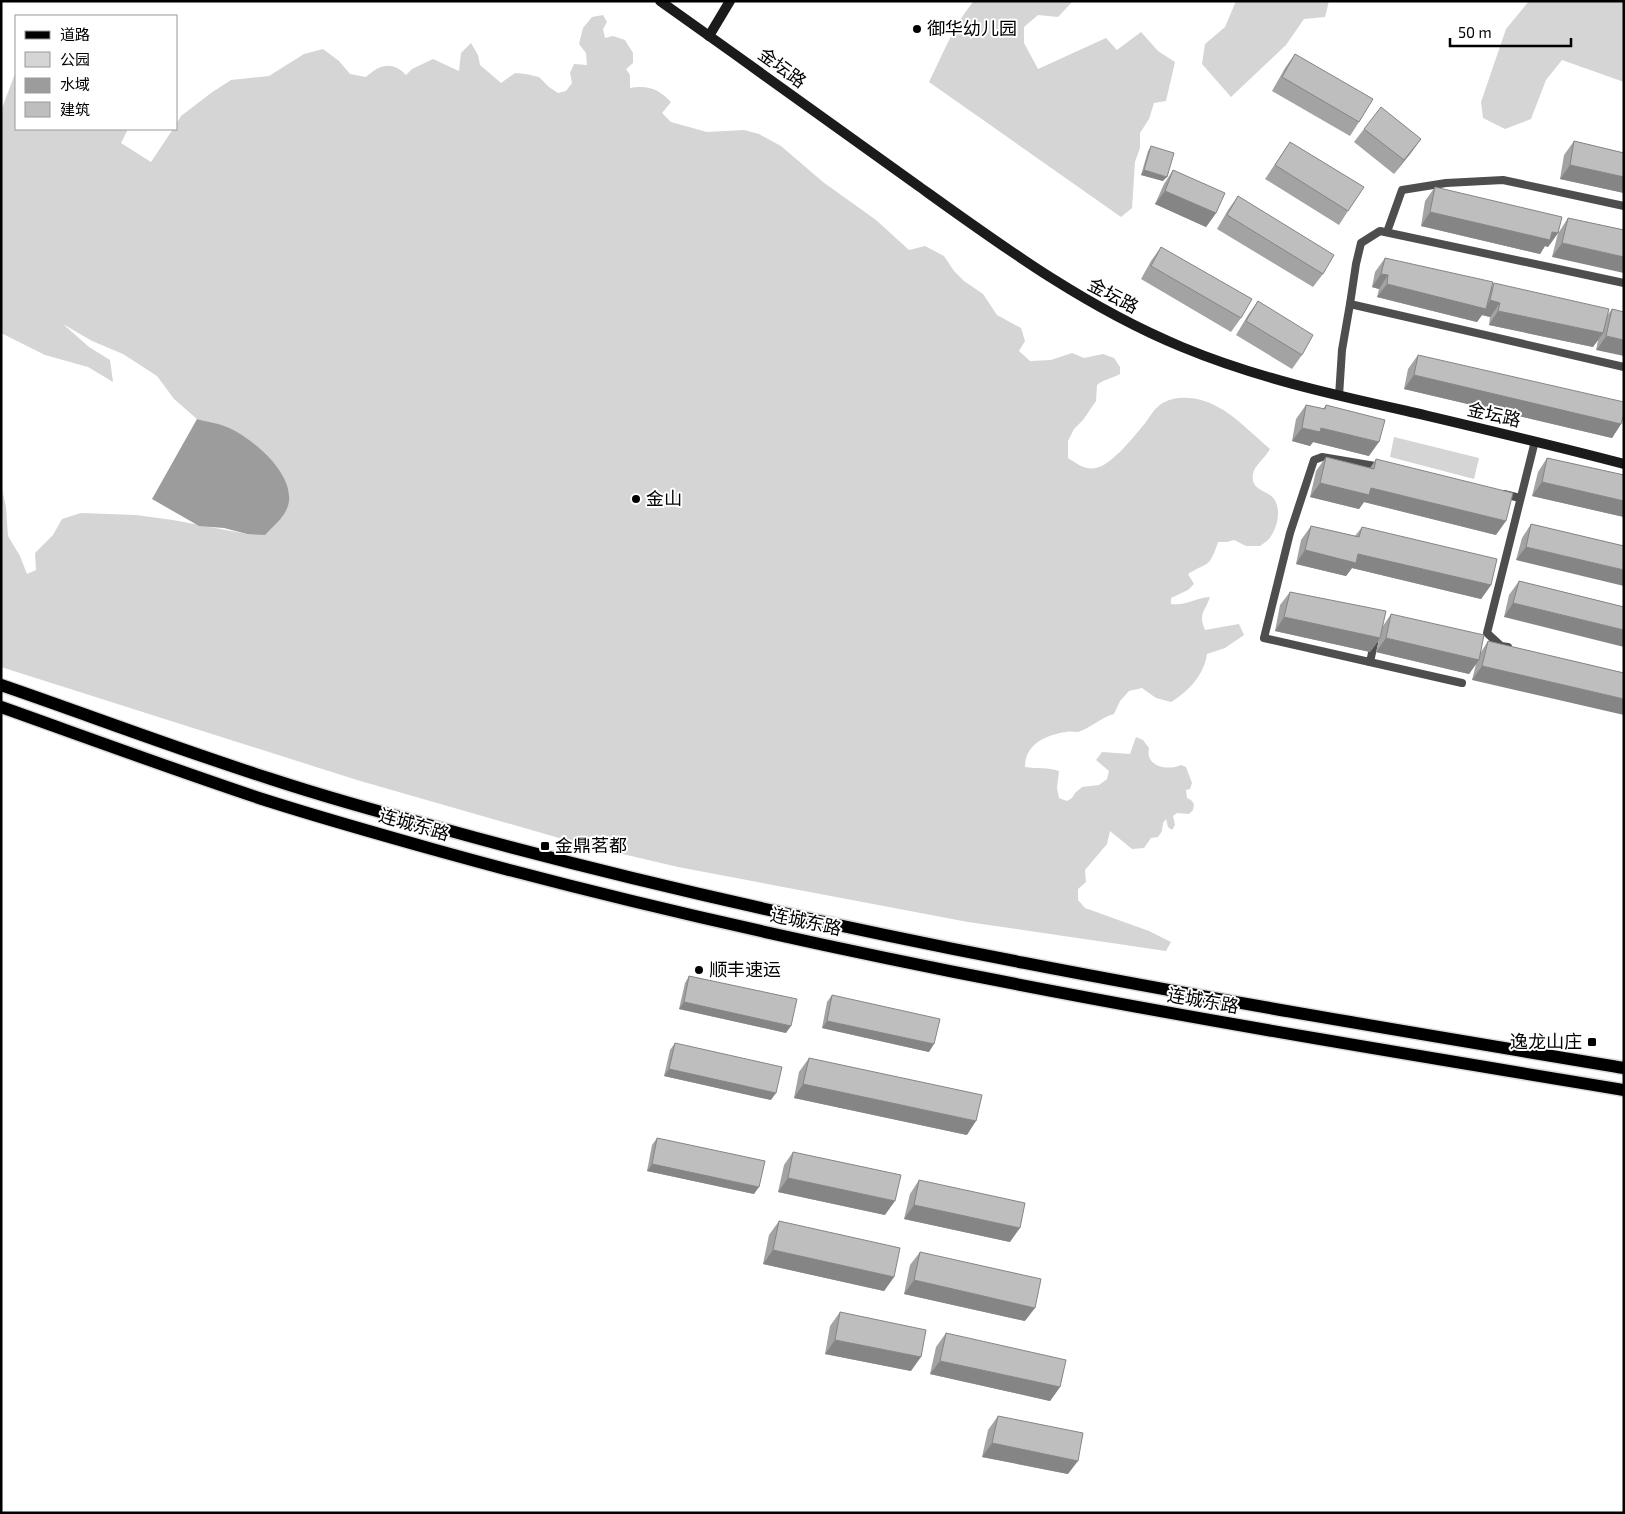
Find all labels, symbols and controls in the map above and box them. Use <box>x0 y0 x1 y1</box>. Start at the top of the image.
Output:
legend <box>15 15 178 130</box>
scale bar <box>1450 15 1571 47</box>
place label: 御华幼儿园 <box>927 17 1017 39</box>
marker: 御华幼儿园 <box>911 23 923 35</box>
text: 50 m <box>1458 23 1492 41</box>
text: 道路 <box>60 25 90 43</box>
street label: 金坛路 <box>754 42 811 92</box>
text: 公园 <box>60 50 90 68</box>
text: 水域 <box>60 75 90 93</box>
text: 建筑 <box>60 100 90 118</box>
street label: 金坛路 <box>1084 273 1142 318</box>
street label: 金坛路 <box>1465 397 1523 431</box>
place label: 金山 <box>646 487 682 509</box>
marker: 金山 <box>630 493 642 505</box>
street label: 连城东路 <box>377 804 452 845</box>
place label: 金鼎茗都 <box>555 834 627 856</box>
marker: 金鼎茗都 <box>539 840 551 852</box>
street label: 连城东路 <box>769 903 844 939</box>
place label: 顺丰速运 <box>709 958 781 980</box>
marker: 顺丰速运 <box>693 964 705 976</box>
street label: 连城东路 <box>1166 983 1241 1017</box>
place label: 逸龙山庄 <box>1510 1030 1582 1052</box>
marker: 逸龙山庄 <box>1586 1036 1598 1048</box>

